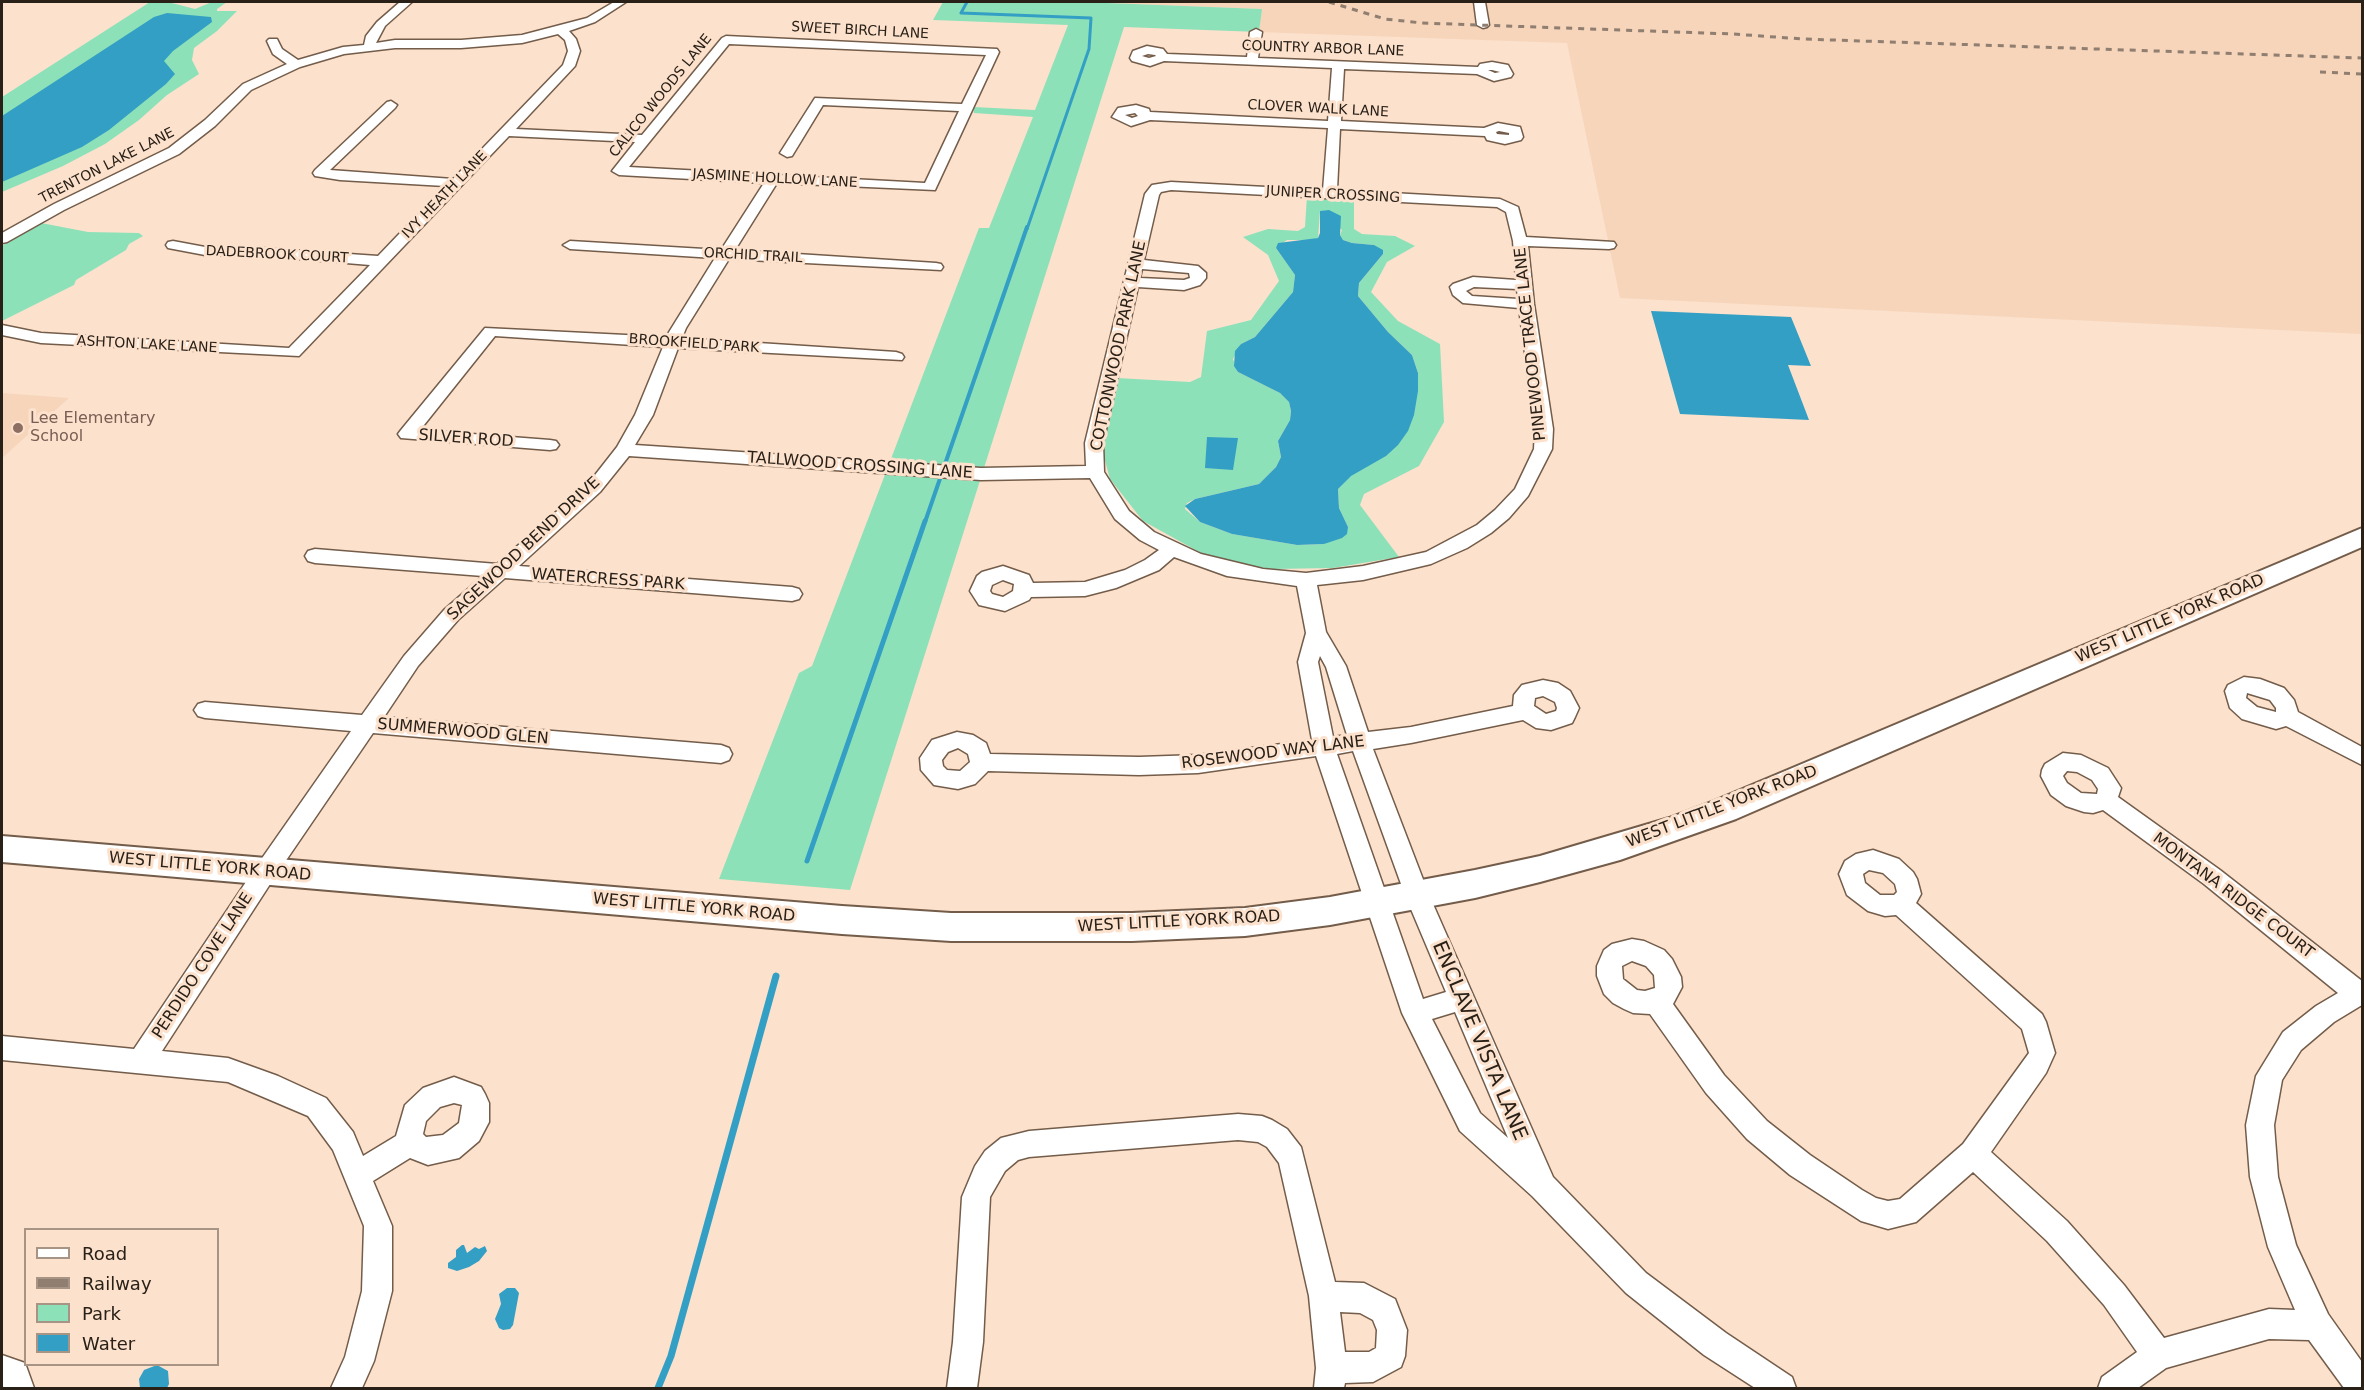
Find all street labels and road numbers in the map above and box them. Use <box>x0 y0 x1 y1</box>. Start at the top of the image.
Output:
street label: SWEET BIRCH LANE <box>791 19 929 43</box>
street label: CALICO WOODS LANE <box>606 31 716 161</box>
street label: COUNTRY ARBOR LANE <box>1241 38 1405 60</box>
street label: CLOVER WALK LANE <box>1247 97 1389 121</box>
street label: TRENTON LAKE LANE <box>37 125 177 207</box>
street label: IVY HEATH LANE <box>399 148 491 242</box>
street label: JASMINE HOLLOW LANE <box>692 166 858 192</box>
street label: JUNIPER CROSSING <box>1266 183 1400 207</box>
street label: COTTONWOOD PARK LANE <box>1087 239 1151 453</box>
street label: DADEBROOK COURT <box>205 243 349 267</box>
street label: ORCHID TRAIL <box>703 245 803 267</box>
street label: PINEWOOD TRACE LANE <box>1511 246 1551 442</box>
street label: BROOKFIELD PARK <box>628 331 760 357</box>
street label: ASHTON LAKE LANE <box>76 333 218 357</box>
street label: SILVER ROD <box>418 426 514 452</box>
street label: TALLWOOD CROSSING LANE <box>747 449 973 483</box>
street label: SAGEWOOD BEND DRIVE <box>444 473 604 625</box>
street label: WATERCRESS PARK <box>531 565 685 595</box>
street label: WEST LITTLE YORK ROAD <box>2073 571 2267 667</box>
street label: SUMMERWOOD GLEN <box>377 715 549 749</box>
street label: ROSEWOOD WAY LANE <box>1180 732 1366 774</box>
street label: WEST LITTLE YORK ROAD <box>1624 762 1820 852</box>
street label: MONTANA RIDGE COURT <box>2149 829 2317 963</box>
street label: WEST LITTLE YORK ROAD <box>108 849 312 885</box>
street label: PERDIDO COVE LANE <box>149 890 257 1042</box>
street label: WEST LITTLE YORK ROAD <box>592 890 796 926</box>
street label: WEST LITTLE YORK ROAD <box>1077 907 1281 937</box>
street label: ENCLAVE VISTA LANE <box>1426 938 1532 1144</box>

